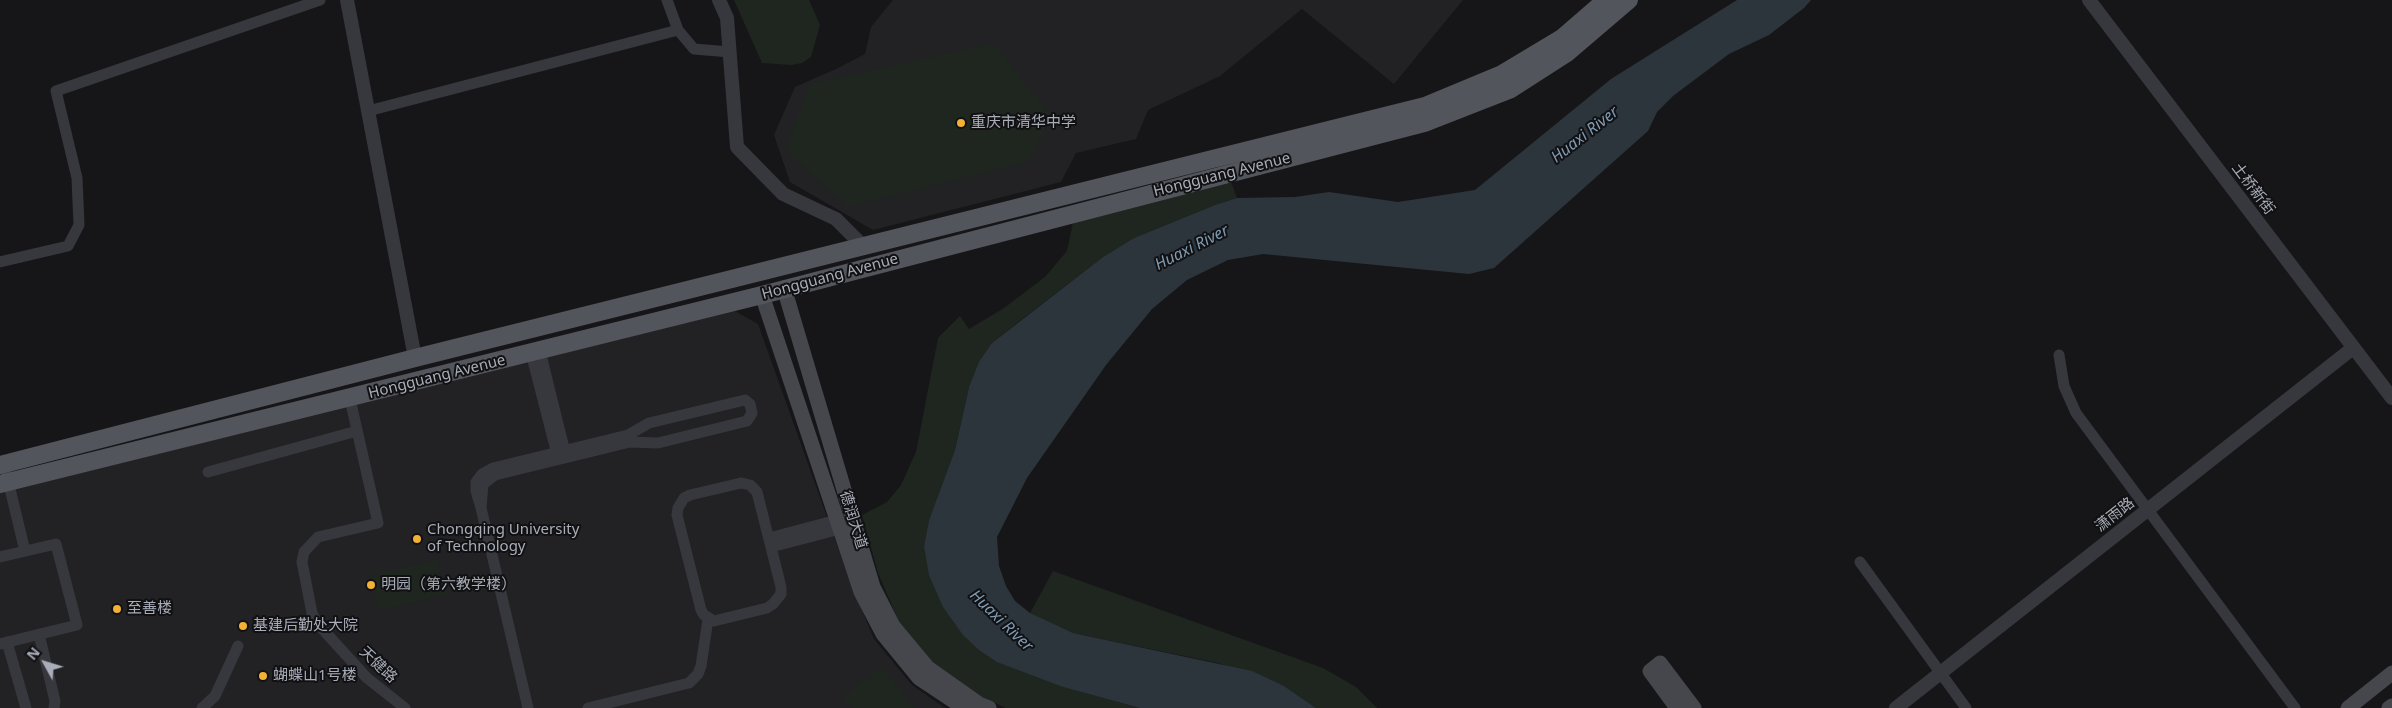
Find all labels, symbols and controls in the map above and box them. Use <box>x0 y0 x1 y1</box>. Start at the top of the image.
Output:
water label: Huaxi River <box>1547 103 1623 167</box>
place label: 重庆市清华中学 <box>971 114 1076 132</box>
marker: 重庆市清华中学 <box>955 117 967 129</box>
street label: Hongguang Avenue <box>1152 149 1292 201</box>
street label: 土桥新街 <box>2228 160 2278 218</box>
water label: Huaxi River <box>1152 221 1232 275</box>
street label: Hongguang Avenue <box>760 250 900 304</box>
street label: Hongguang Avenue <box>367 351 507 403</box>
street label: 德润大道 <box>836 489 870 551</box>
street label: 潇雨路 <box>2092 494 2138 536</box>
place label: Chongqing University of Technology <box>427 521 579 556</box>
marker: Chongqing University of Technology <box>411 533 423 545</box>
place label: 明园（第六教学楼） <box>381 576 516 594</box>
marker: 明园（第六教学楼） <box>365 579 377 591</box>
water label: Huaxi River <box>965 586 1037 656</box>
place label: 至善楼 <box>127 600 172 618</box>
marker: 至善楼 <box>111 603 123 615</box>
place label: 基建后勤处大院 <box>253 617 358 635</box>
marker: 基建后勤处大院 <box>237 620 249 632</box>
north arrow <box>20 638 70 688</box>
text: N <box>22 643 44 664</box>
street label: 天健路 <box>355 643 401 687</box>
place label: 蝴蝶山1号楼 <box>273 667 357 685</box>
marker: 蝴蝶山1号楼 <box>257 670 269 682</box>

